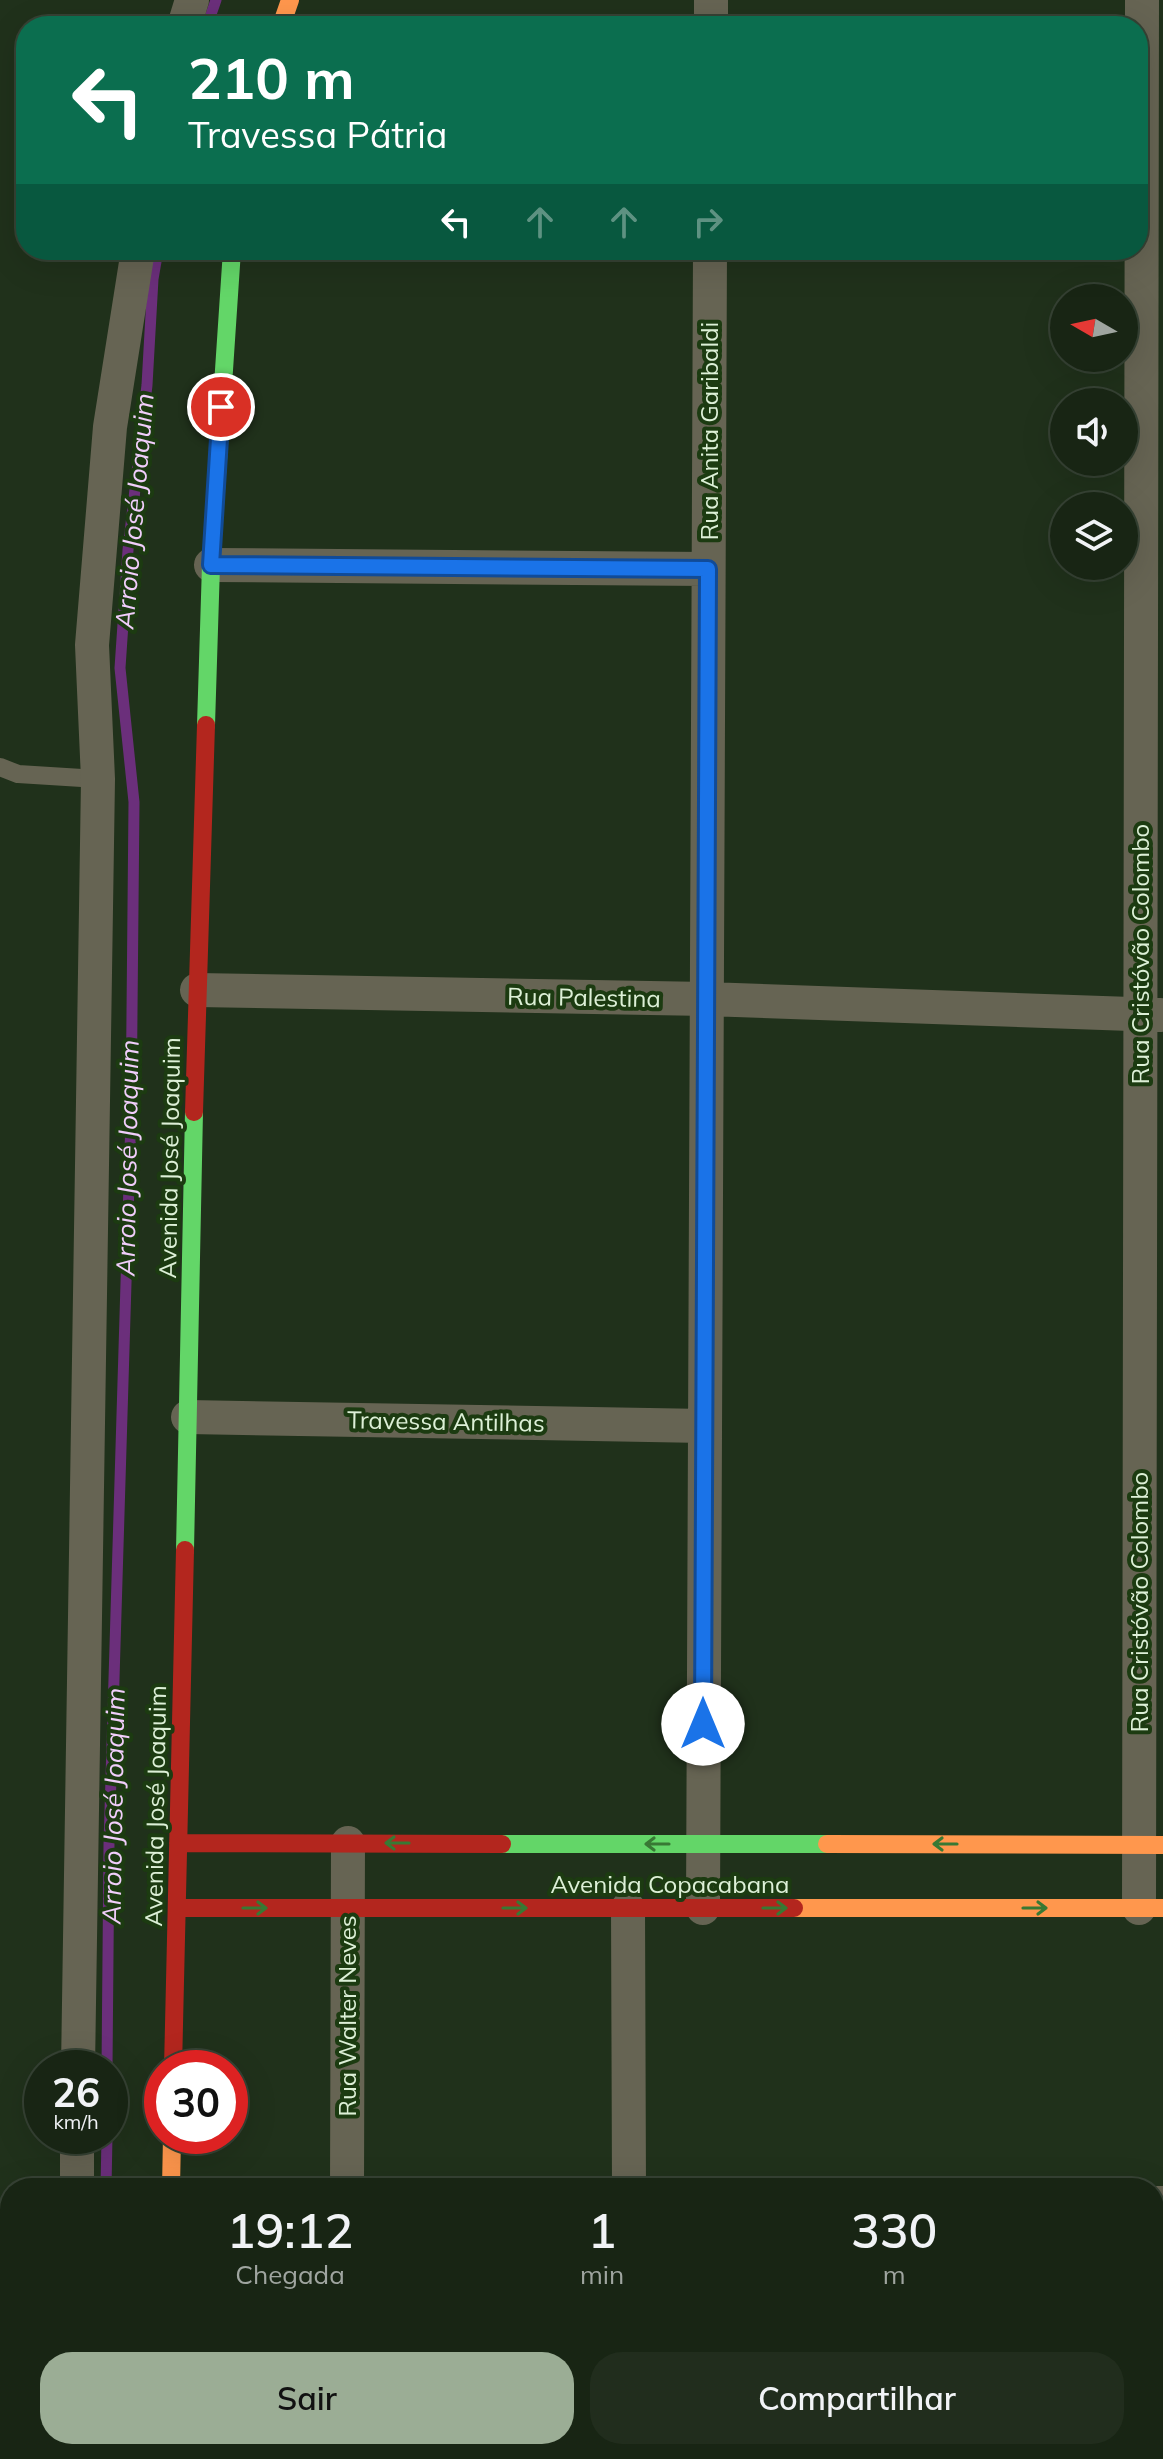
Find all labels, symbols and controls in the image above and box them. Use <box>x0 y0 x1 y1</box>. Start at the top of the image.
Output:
text: 210 m <box>188 43 355 113</box>
icon: left <box>56 48 160 152</box>
text: Travessa Pátria <box>188 112 447 157</box>
icon: left <box>434 200 478 244</box>
icon: ahead <box>518 200 562 244</box>
icon: ahead <box>602 200 646 244</box>
icon: right <box>686 200 730 244</box>
north arrow <box>1050 284 1138 372</box>
map controls <box>1050 284 1138 580</box>
street label: Rua Anita Garibaldi <box>694 322 724 540</box>
pin <box>187 373 255 441</box>
icon: arrive <box>199 385 243 429</box>
button: sound <box>1050 388 1138 476</box>
water label: Arroio José Joaquim <box>107 392 161 631</box>
button: layers <box>1050 492 1138 580</box>
street label: Rua Cristóvão Colombo <box>1125 824 1155 1084</box>
street label: Rua Palestina <box>507 981 661 1013</box>
street label: Avenida José Joaquim <box>152 1037 186 1279</box>
water label: Arroio José Joaquim <box>108 1040 146 1277</box>
street label: Travessa Antilhas <box>347 1404 545 1438</box>
street label: Rua Cristóvão Colombo <box>1124 1472 1154 1732</box>
position arrow <box>661 1682 745 1766</box>
street label: Avenida José Joaquim <box>138 1685 172 1927</box>
water label: Arroio José Joaquim <box>94 1688 132 1925</box>
one-way arrow <box>384 1835 411 1851</box>
one-way arrow <box>644 1836 671 1852</box>
one-way arrow <box>932 1836 959 1852</box>
street label: Avenida Copacabana <box>551 1869 790 1899</box>
one-way arrow <box>241 1900 268 1916</box>
one-way arrow <box>501 1900 528 1916</box>
one-way arrow <box>761 1900 788 1916</box>
one-way arrow <box>1021 1900 1048 1916</box>
street label: Rua Walter Neves <box>332 1915 362 2117</box>
speed limit sign: 30 <box>144 2050 248 2154</box>
text: 26 <box>52 2067 100 2117</box>
text: km/h <box>53 2109 99 2134</box>
text: 19:12 <box>227 2200 353 2260</box>
text: 1 <box>588 2200 616 2260</box>
text: 330 <box>851 2200 937 2260</box>
text: Chegada <box>235 2258 345 2291</box>
text: min <box>580 2258 624 2291</box>
text: m <box>883 2258 906 2291</box>
button: Sair <box>40 2352 574 2444</box>
button: Compartilhar <box>590 2352 1124 2444</box>

